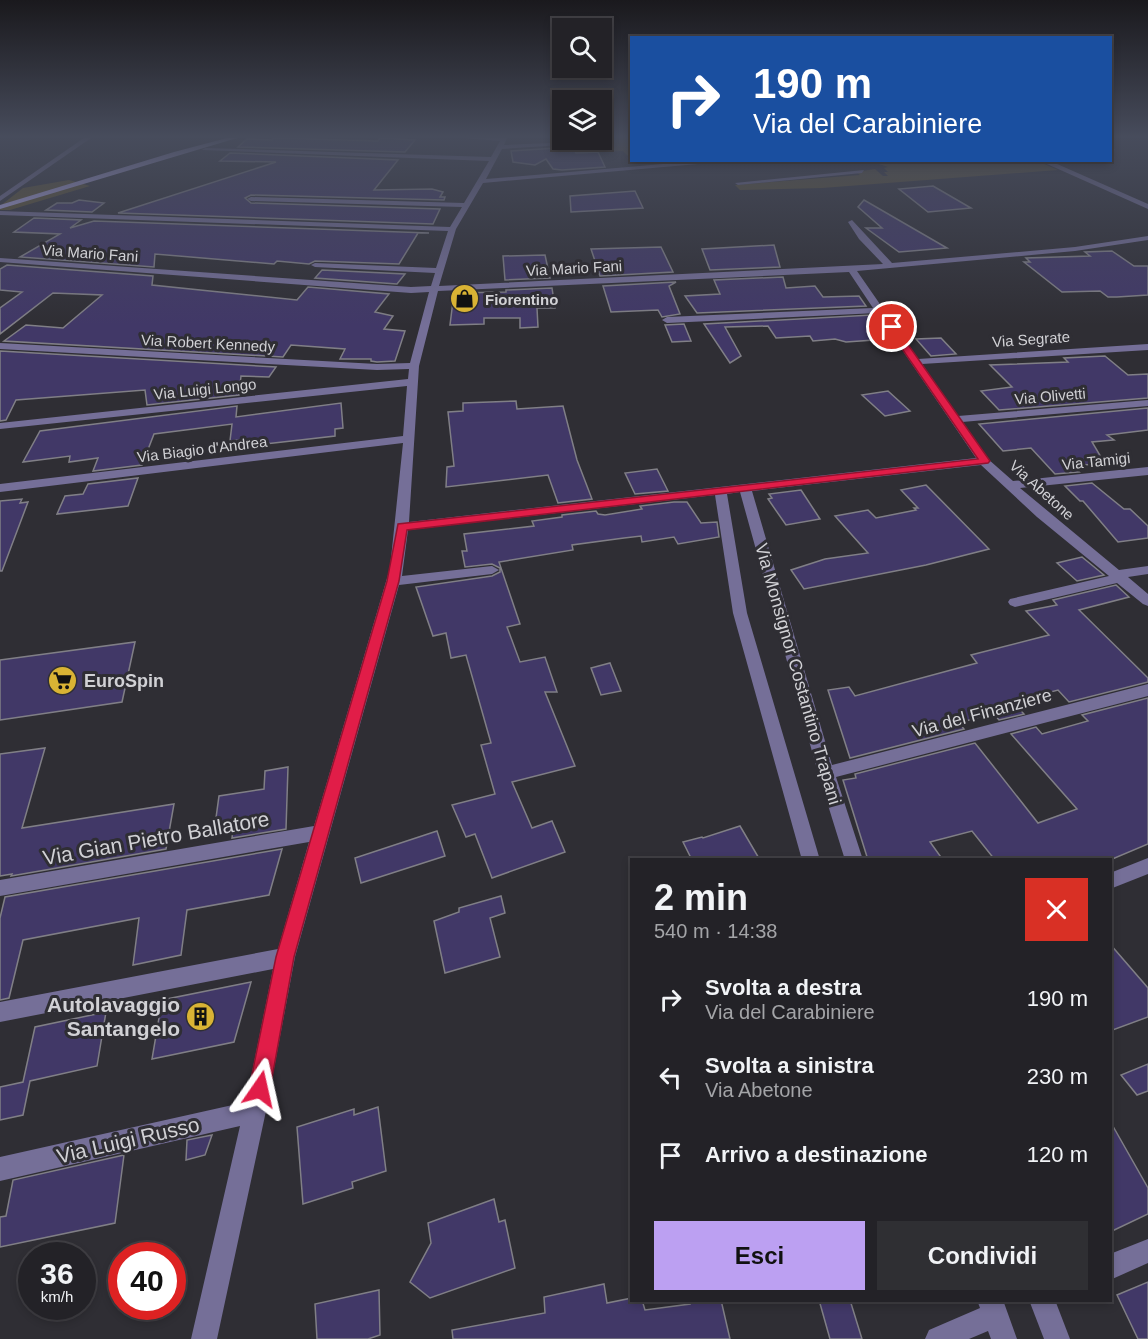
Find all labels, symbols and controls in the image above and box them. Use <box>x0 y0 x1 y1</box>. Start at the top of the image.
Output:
map controls <box>552 18 612 150</box>
button: search <box>552 18 612 78</box>
icon: right <box>654 60 732 138</box>
text: 190 m <box>753 60 872 107</box>
button: layers <box>552 90 612 150</box>
text: Via del Carabiniere <box>753 109 982 139</box>
street label: Via Mario Fani <box>41 241 139 265</box>
street label: Via Mario Fani <box>525 257 623 279</box>
shop icon: Fiorentino <box>448 283 480 315</box>
place label: Fiorentino <box>485 291 558 308</box>
pin <box>866 301 917 352</box>
icon: arrive <box>875 310 908 343</box>
street label: Via Segrate <box>991 328 1071 350</box>
street label: Via Robert Kennedy <box>141 331 276 355</box>
street label: Via Luigi Longo <box>153 375 257 403</box>
street label: Via Olivetti <box>1014 384 1086 408</box>
street label: Via Biagio d'Andrea <box>136 432 269 465</box>
street label: Via Tamigi <box>1061 449 1131 473</box>
street label: Via Abetone <box>1006 457 1078 523</box>
street label: Via Monsignor Costantino Trapani <box>751 541 845 807</box>
supermarket icon: EuroSpin <box>47 665 79 697</box>
place label: EuroSpin <box>84 671 164 691</box>
street label: Via del Finanziere <box>910 685 1054 741</box>
street label: Via Gian Pietro Ballatore <box>41 807 271 869</box>
text: 2 min <box>654 877 748 918</box>
button: close <box>1025 878 1088 941</box>
text: 540 m · 14:38 <box>654 920 777 942</box>
text: Svolta a destra <box>705 975 862 1000</box>
icon: right <box>654 983 687 1016</box>
text: 190 m <box>1027 986 1088 1011</box>
place label: Autolavaggio Santangelo <box>47 993 180 1040</box>
building icon: Autolavaggio Santangelo <box>185 1000 217 1032</box>
text: Via del Carabiniere <box>705 1001 875 1023</box>
text: Svolta a sinistra <box>705 1053 874 1078</box>
position arrow <box>228 1057 292 1121</box>
icon: left <box>654 1061 687 1094</box>
text: 230 m <box>1027 1064 1088 1089</box>
text: Via Abetone <box>705 1079 813 1101</box>
street label: Via Luigi Russo <box>55 1112 201 1168</box>
icon: arrive <box>654 1139 687 1172</box>
text: Arrivo a destinazione <box>705 1142 928 1167</box>
text: 120 m <box>1027 1142 1088 1167</box>
button: Esci <box>654 1221 865 1290</box>
button: Condividi <box>877 1221 1088 1290</box>
speed limit sign: 40 <box>108 1242 186 1320</box>
text: 36 <box>40 1257 74 1290</box>
text: km/h <box>41 1288 73 1305</box>

